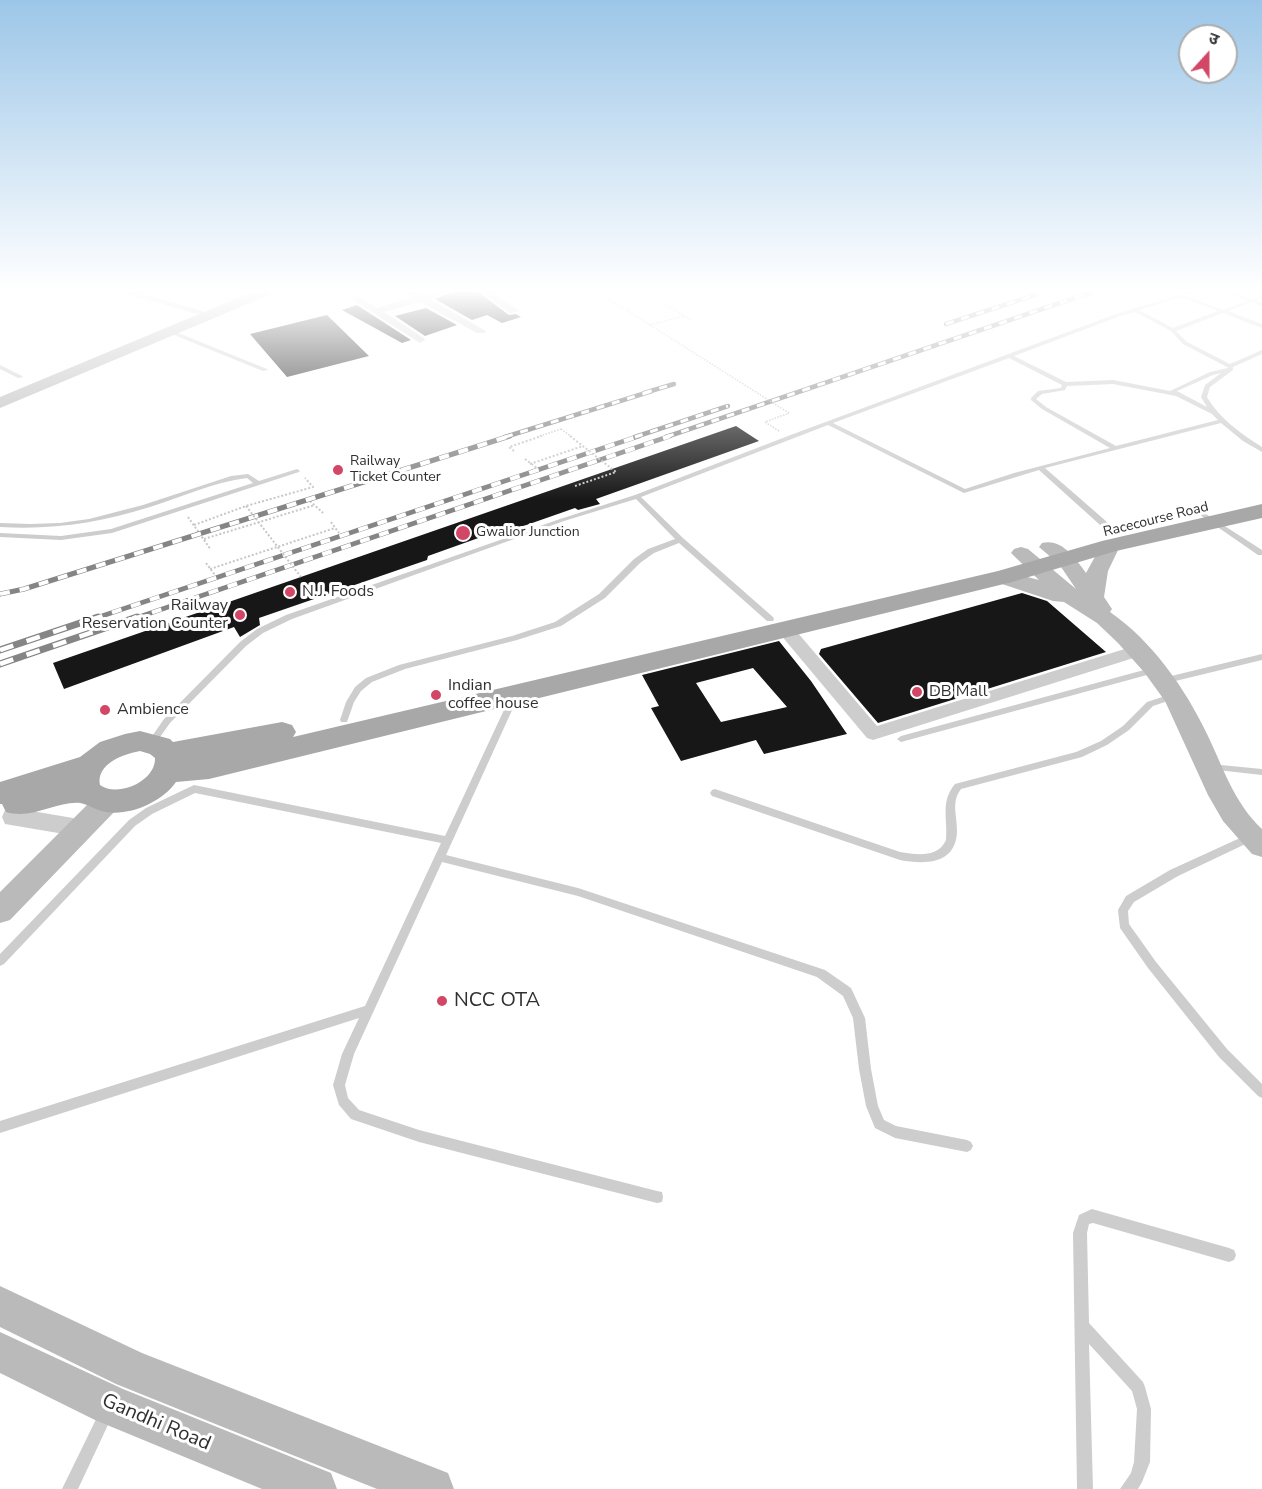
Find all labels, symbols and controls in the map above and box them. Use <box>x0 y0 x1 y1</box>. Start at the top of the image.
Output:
north arrow <box>1178 24 1238 84</box>
text: उ <box>1205 27 1222 51</box>
place label: Railway Ticket Counter <box>350 454 441 486</box>
marker: Railway Ticket Counter <box>331 463 345 477</box>
street label: Racecourse Road <box>1102 499 1210 541</box>
marker: Gwalior Junction <box>454 524 472 542</box>
place label: Gwalior Junction <box>476 525 580 541</box>
place label: N.J. Foods <box>302 582 374 602</box>
marker: N.J. Foods <box>283 585 297 599</box>
place label: Railway Reservation Counter <box>82 596 228 634</box>
marker: Railway Reservation Counter <box>233 608 247 622</box>
place label: Indian coffee house <box>448 676 539 714</box>
place label: DB Mall <box>929 682 987 702</box>
marker: DB Mall <box>910 685 924 699</box>
marker: Indian coffee house <box>429 688 443 702</box>
place label: Ambience <box>117 700 189 720</box>
marker: Ambience <box>98 703 112 717</box>
place label: NCC OTA <box>454 989 540 1013</box>
marker: NCC OTA <box>435 994 449 1008</box>
street label: Gandhi Road <box>98 1389 214 1457</box>

